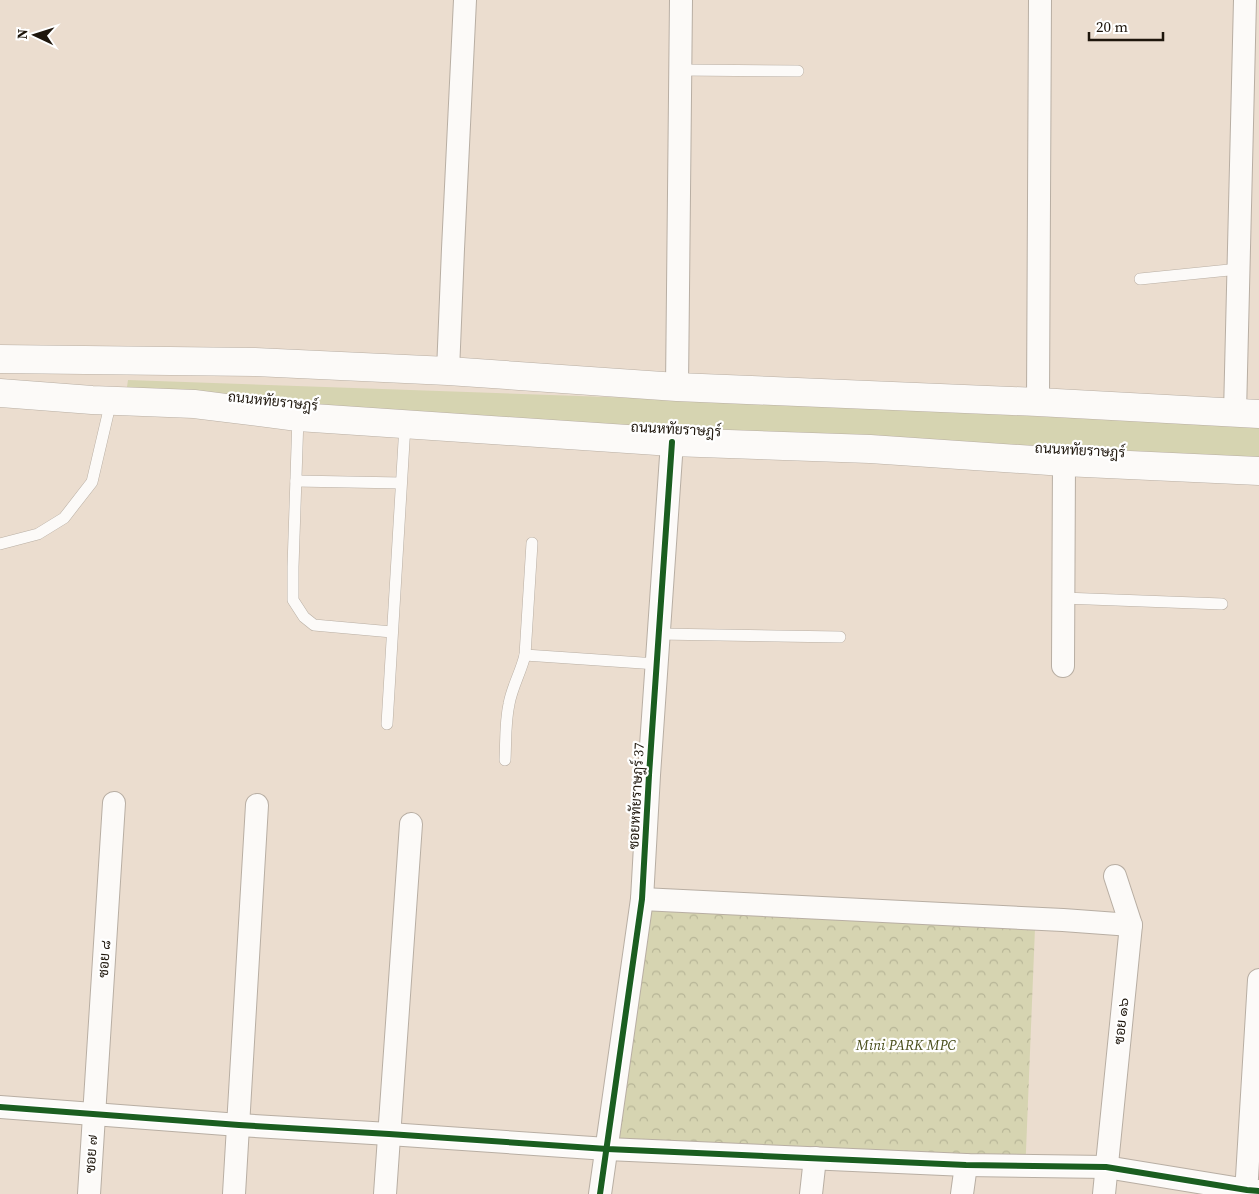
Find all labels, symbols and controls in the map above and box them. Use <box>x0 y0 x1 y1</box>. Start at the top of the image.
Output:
north arrow <box>10 10 60 60</box>
scale bar <box>1089 10 1163 42</box>
text: 20 m <box>1096 16 1128 37</box>
text: N <box>12 28 32 40</box>
street label: ถนนหทัยราษฎร์ <box>227 386 319 416</box>
street label: ถนนหทัยราษฎร์ <box>630 417 722 441</box>
street label: ถนนหทัยราษฎร์ <box>1034 438 1126 462</box>
street label: ซอยหทัยราษฎร์ 37 <box>623 742 649 850</box>
street label: ซอย ๘ <box>93 940 115 978</box>
street label: ซอย ๑๖ <box>1109 997 1133 1045</box>
park label: Mini PARK MPC <box>855 1035 957 1055</box>
street label: ซอย ๗ <box>80 1134 102 1174</box>

